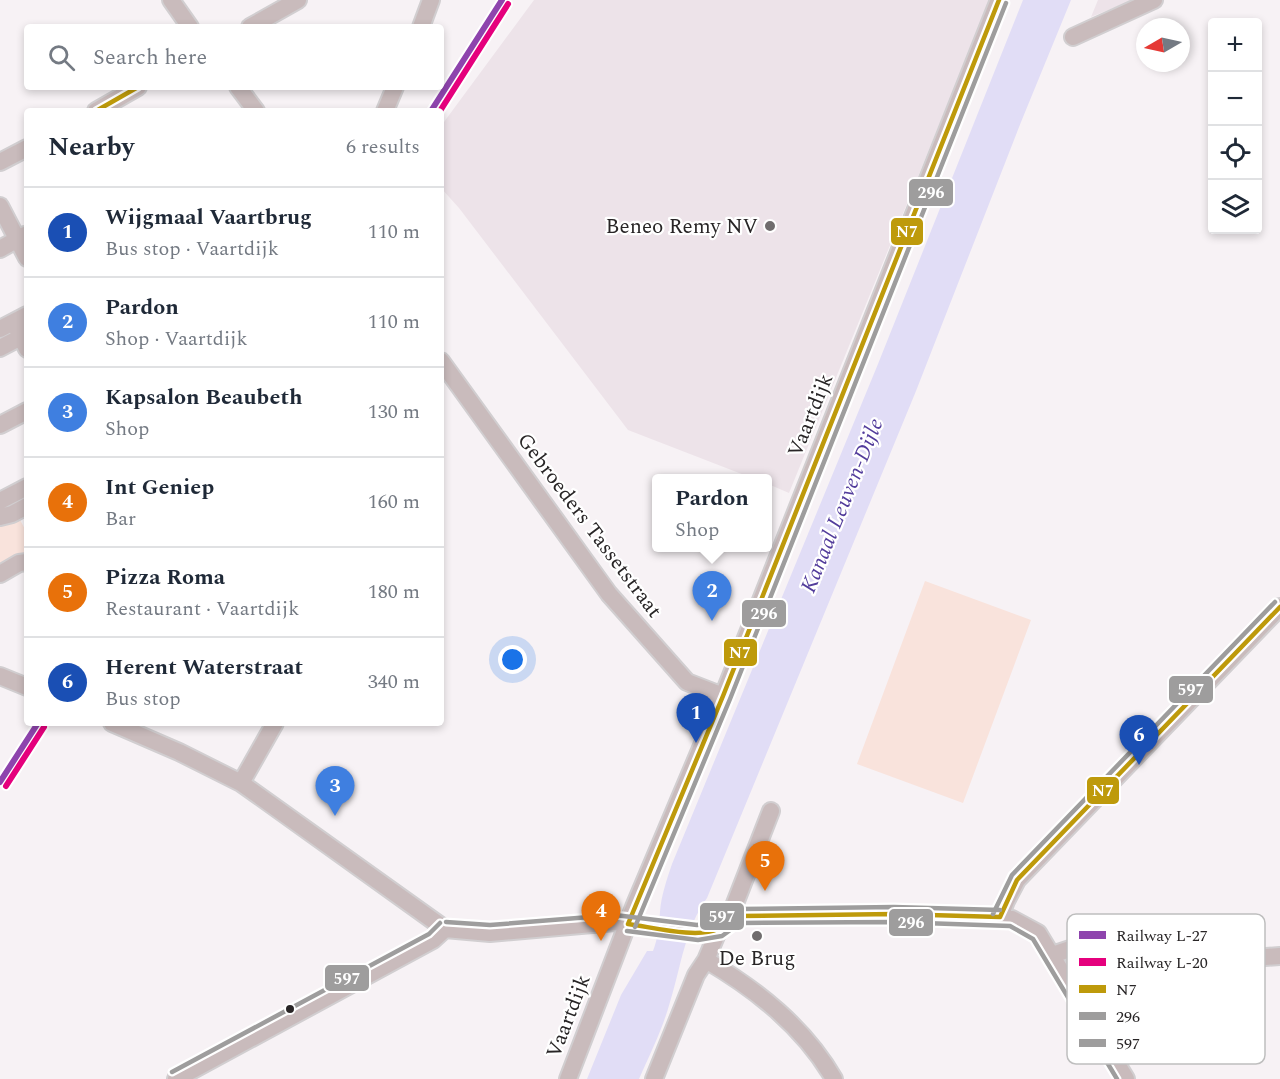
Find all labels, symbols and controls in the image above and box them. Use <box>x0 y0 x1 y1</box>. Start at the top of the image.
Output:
north arrow <box>1136 18 1190 72</box>
map controls <box>1208 18 1262 234</box>
button: + <box>1208 18 1262 72</box>
search box <box>24 24 444 90</box>
icon: search <box>45 41 78 74</box>
text: Search here <box>93 41 207 74</box>
button: − <box>1208 72 1262 126</box>
button: locate <box>1208 126 1262 180</box>
text: Nearby <box>48 127 134 167</box>
text: 6 results <box>346 132 420 162</box>
line badge: 296 <box>908 178 954 207</box>
button: layers <box>1208 180 1262 234</box>
text: 296 <box>918 181 944 205</box>
text: Wijgmaal Vaartbrug <box>105 201 312 234</box>
place label: Beneo Remy NV <box>605 211 758 243</box>
text: 1 <box>62 217 73 247</box>
text: 110 m <box>368 217 420 247</box>
line badge: N7 <box>890 217 924 246</box>
marker: Beneo Remy NV <box>763 219 777 233</box>
text: N7 <box>896 220 918 244</box>
text: Bus stop · Vaartdijk <box>105 234 279 264</box>
text: Pardon <box>105 291 179 324</box>
text: 2 <box>62 307 73 337</box>
text: 110 m <box>368 307 420 337</box>
text: Shop · Vaartdijk <box>105 324 248 354</box>
street label: Vaartdijk <box>780 369 842 462</box>
text: Kapsalon Beaubeth <box>105 381 302 414</box>
text: 3 <box>62 397 73 427</box>
text: 130 m <box>368 397 420 427</box>
water label: Kanaal Leuven-Dijle <box>792 413 893 598</box>
text: Shop <box>105 414 149 444</box>
street label: Gebroeders Tassetstraat <box>509 426 670 625</box>
text: Int Geniep <box>105 471 214 504</box>
popup <box>652 474 772 552</box>
text: Pardon <box>675 482 749 515</box>
text: 4 <box>62 487 73 517</box>
text: 160 m <box>368 487 420 517</box>
text: Bar <box>105 504 136 534</box>
text: Shop <box>675 515 719 545</box>
text: Pizza Roma <box>105 561 225 594</box>
pin: 2 <box>692 572 732 621</box>
text: 5 <box>62 577 73 607</box>
text: 180 m <box>368 577 420 607</box>
text: Restaurant · Vaartdijk <box>105 594 299 624</box>
line badge: 296 <box>741 599 787 628</box>
text: 296 <box>751 602 777 626</box>
line badge: N7 <box>723 638 758 667</box>
text: N7 <box>729 641 751 665</box>
your location <box>498 645 527 674</box>
text: Herent Waterstraat <box>105 651 303 684</box>
text: 6 <box>62 667 73 697</box>
text: 340 m <box>368 667 420 697</box>
line badge: 597 <box>1168 675 1214 704</box>
text: 597 <box>1178 678 1204 702</box>
text: Bus stop <box>105 684 181 714</box>
pin: 1 <box>676 694 716 743</box>
pin: 6 <box>1120 716 1158 765</box>
pin: 3 <box>316 766 354 816</box>
line badge: N7 <box>1086 776 1120 805</box>
text: N7 <box>1092 779 1114 803</box>
pin: 5 <box>746 842 784 891</box>
pin: 4 <box>582 892 620 941</box>
line badge: 597 <box>699 902 745 931</box>
text: 597 <box>709 905 735 929</box>
line badge: 296 <box>888 908 934 937</box>
text: 296 <box>898 911 924 935</box>
legend <box>1067 914 1265 1064</box>
text: Railway L-27 <box>1116 924 1208 948</box>
marker: De Brug <box>750 929 764 943</box>
place label: De Brug <box>718 943 796 975</box>
text: Railway L-20 <box>1116 951 1208 975</box>
line badge: 597 <box>324 964 370 992</box>
text: 597 <box>334 967 360 991</box>
street label: Vaartdijk <box>538 970 600 1063</box>
text: N7 <box>1116 978 1137 1002</box>
unlabelled marker <box>284 1003 296 1015</box>
text: 296 <box>1116 1005 1140 1029</box>
text: 597 <box>1116 1032 1140 1056</box>

